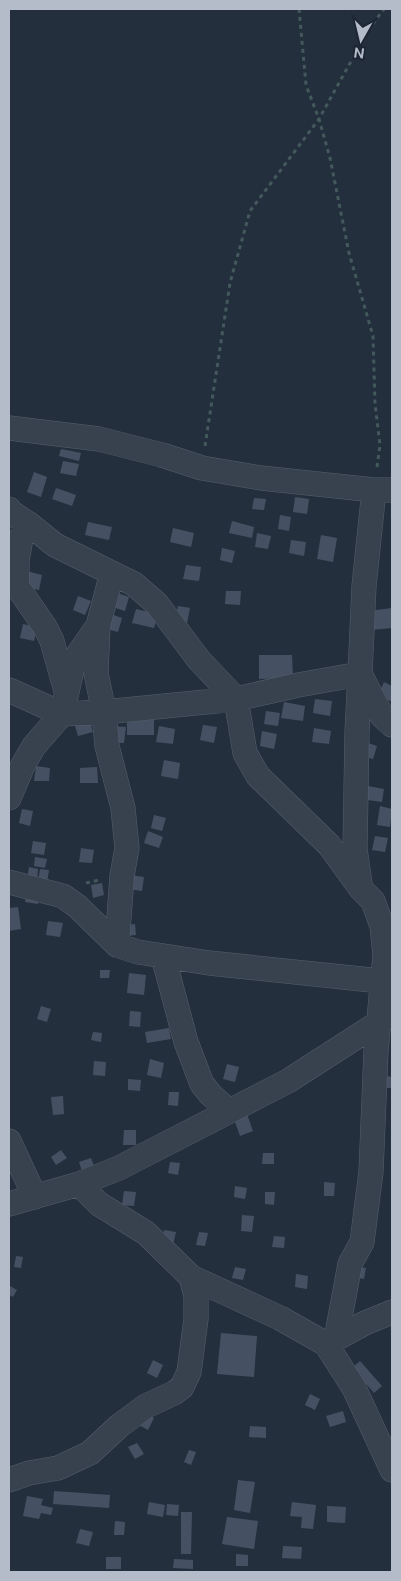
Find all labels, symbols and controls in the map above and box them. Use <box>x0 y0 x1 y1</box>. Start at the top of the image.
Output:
north arrow <box>336 15 386 65</box>
text: N <box>353 44 366 62</box>

